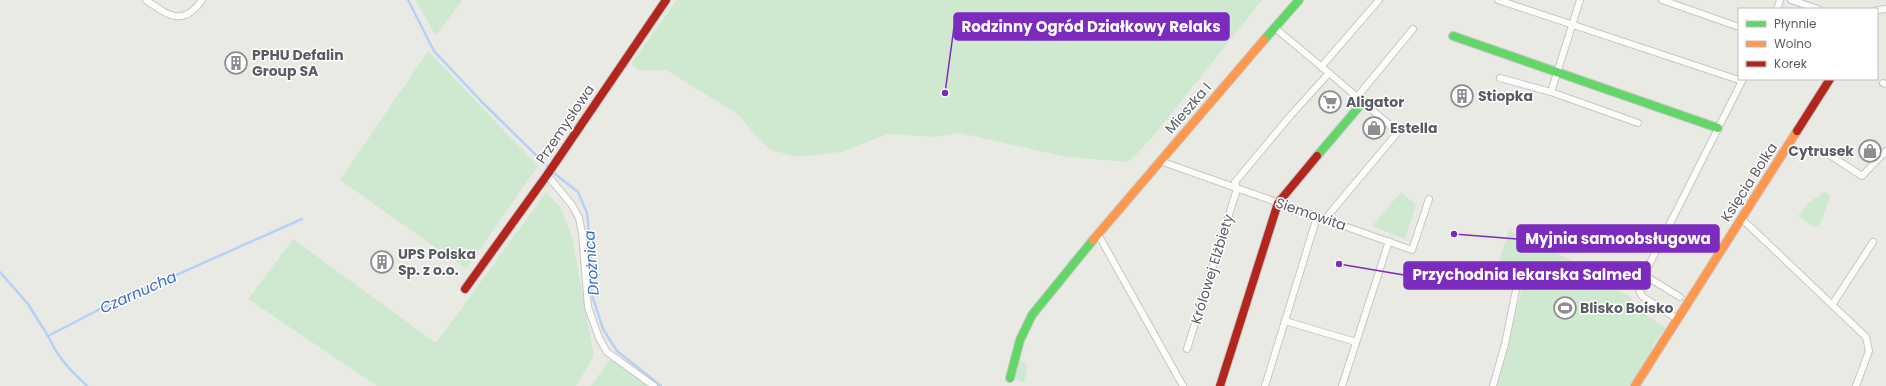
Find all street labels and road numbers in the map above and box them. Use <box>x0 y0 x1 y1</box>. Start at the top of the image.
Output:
street label: Mieszka I <box>1160 78 1216 138</box>
street label: Przemysłowa <box>531 81 599 167</box>
street label: Księcia Bolka <box>1716 139 1782 225</box>
street label: Siemowita <box>1273 193 1349 235</box>
street label: Królowej Elżbiety <box>1186 212 1238 326</box>

